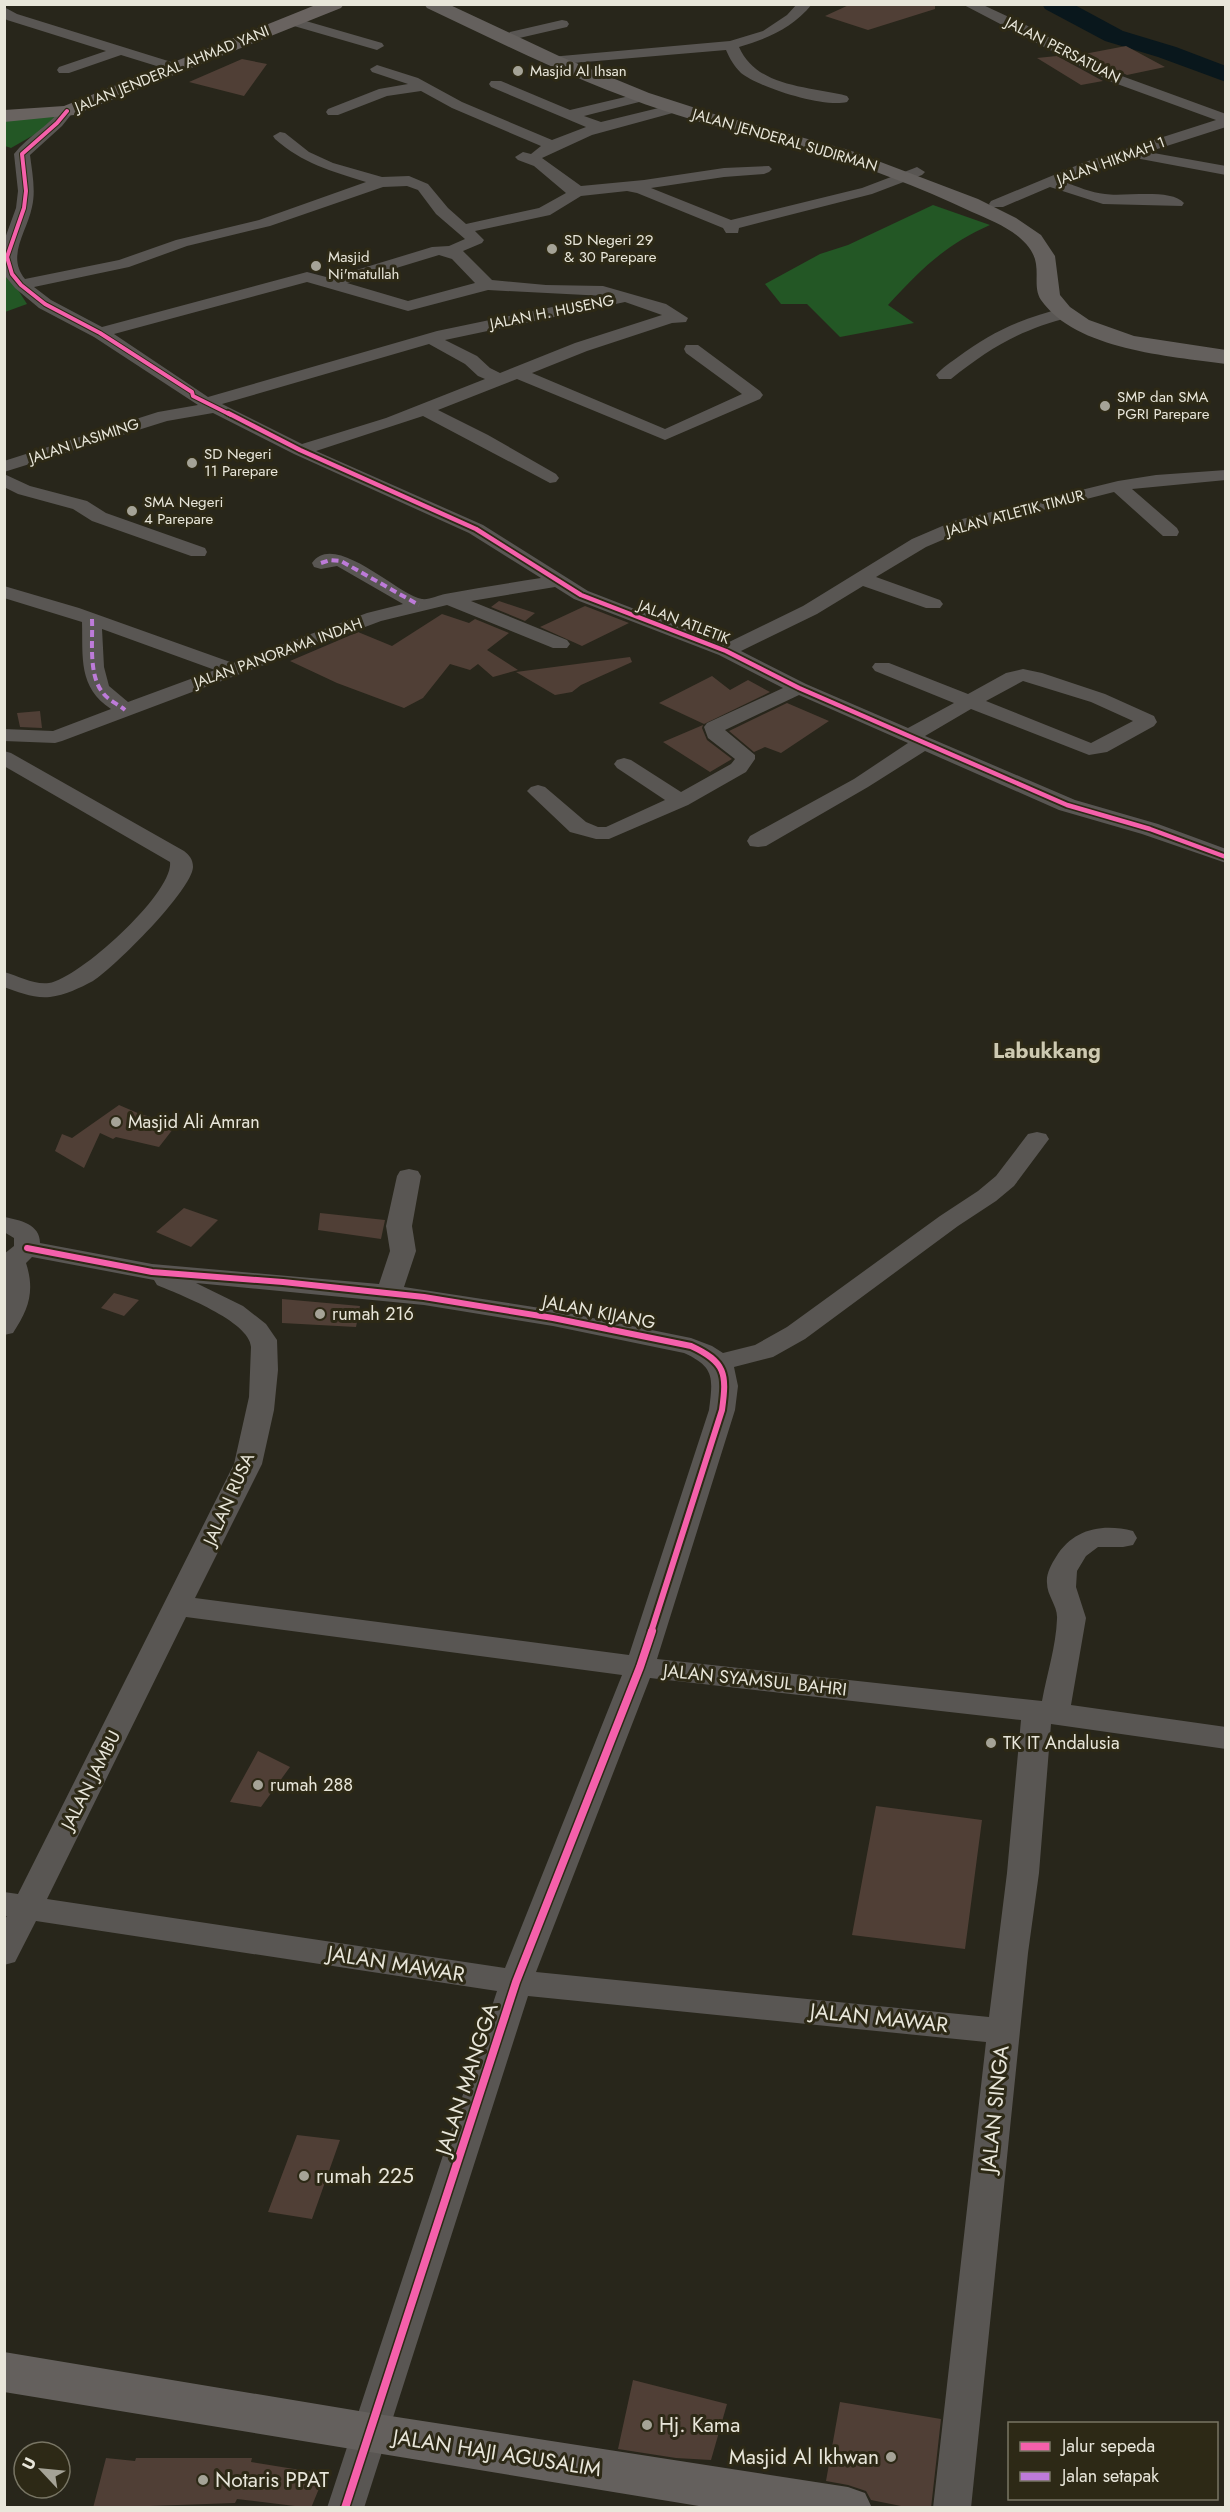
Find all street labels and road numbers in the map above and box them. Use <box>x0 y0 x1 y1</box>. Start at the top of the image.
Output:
street label: JALAN PERSATUAN <box>1000 11 1124 89</box>
street label: JALAN JENDERAL AHMAD YANI <box>70 20 272 119</box>
street label: JALAN JENDERAL SUDIRMAN <box>688 102 880 177</box>
street label: JALAN HIKMAH 1 <box>1052 131 1168 191</box>
street label: JALAN H. HUSENG <box>486 289 616 335</box>
street label: JALAN LASIMING <box>24 413 142 470</box>
street label: JALAN ATLETIK TIMUR <box>942 484 1087 542</box>
street label: JALAN ATLETIK <box>633 594 734 650</box>
street label: JALAN PANORAMA INDAH <box>189 612 365 694</box>
street label: JALAN KIJANG <box>538 1288 658 1336</box>
street label: JALAN RUSA <box>196 1448 261 1551</box>
street label: JALAN SYAMSUL BAHRI <box>660 1657 848 1703</box>
street label: JALAN JAMBU <box>54 1726 127 1836</box>
street label: JALAN MAWAR <box>322 1938 467 1990</box>
street label: JALAN MAWAR <box>806 1996 950 2040</box>
street label: JALAN MANGGA <box>427 1999 506 2162</box>
street label: JALAN SINGA <box>973 2044 1017 2177</box>
street label: JALAN HAJI AGUSALIM <box>388 2421 603 2484</box>

